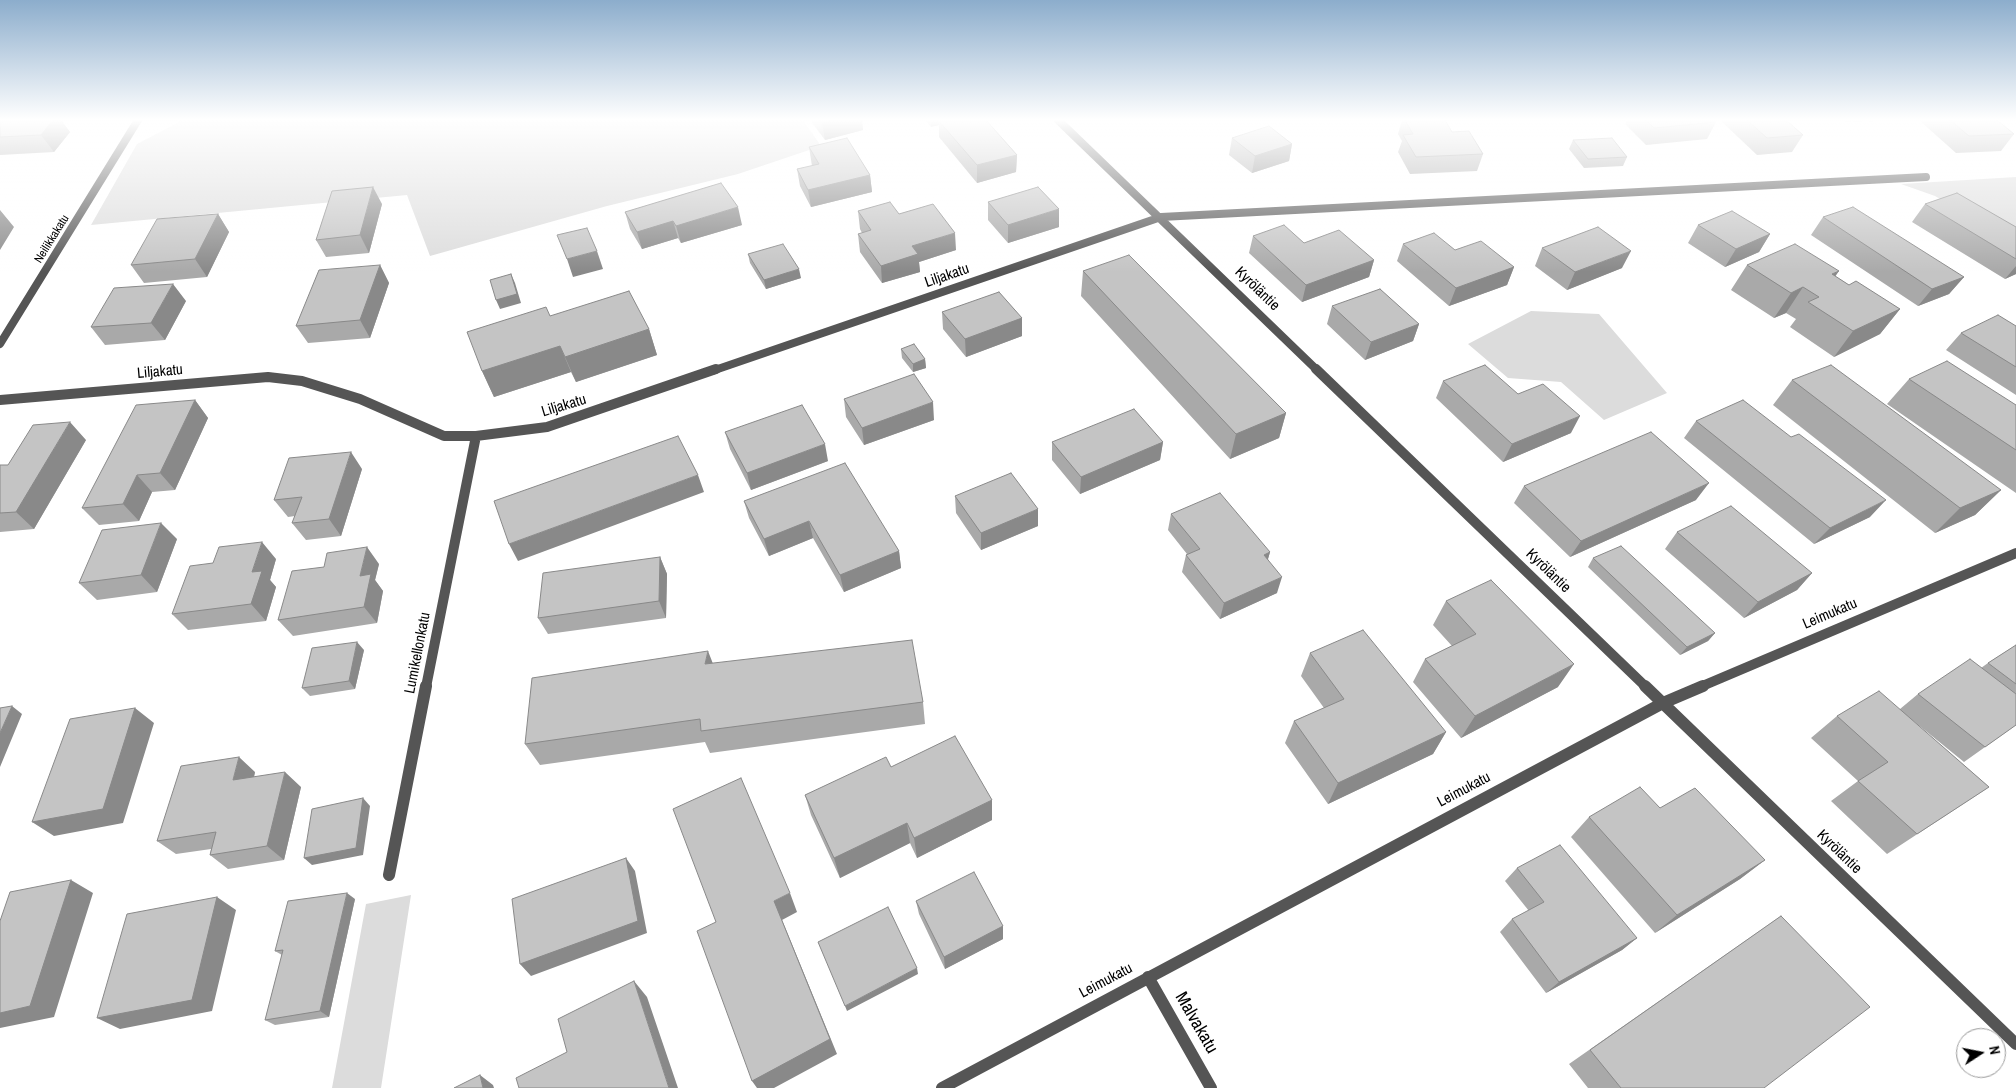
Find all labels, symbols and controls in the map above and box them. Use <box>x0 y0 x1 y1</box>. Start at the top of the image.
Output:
street label: Neilikkakatu <box>32 212 72 266</box>
street label: Liljakatu <box>922 260 972 292</box>
street label: Kyröläntie <box>1231 263 1283 315</box>
street label: Liljakatu <box>136 361 184 383</box>
street label: Liljakatu <box>539 391 589 421</box>
street label: Kyröläntie <box>1522 545 1574 597</box>
street label: Leimukatu <box>1800 594 1860 634</box>
street label: Lumikellonkatu <box>401 611 435 695</box>
street label: Leimukatu <box>1434 769 1494 811</box>
street label: Kyröläntie <box>1813 826 1865 878</box>
street label: Leimukatu <box>1076 960 1136 1002</box>
street label: Malvakatu <box>1170 988 1222 1058</box>
north arrow <box>1956 1028 2006 1078</box>
text: N <box>1985 1045 2004 1056</box>

